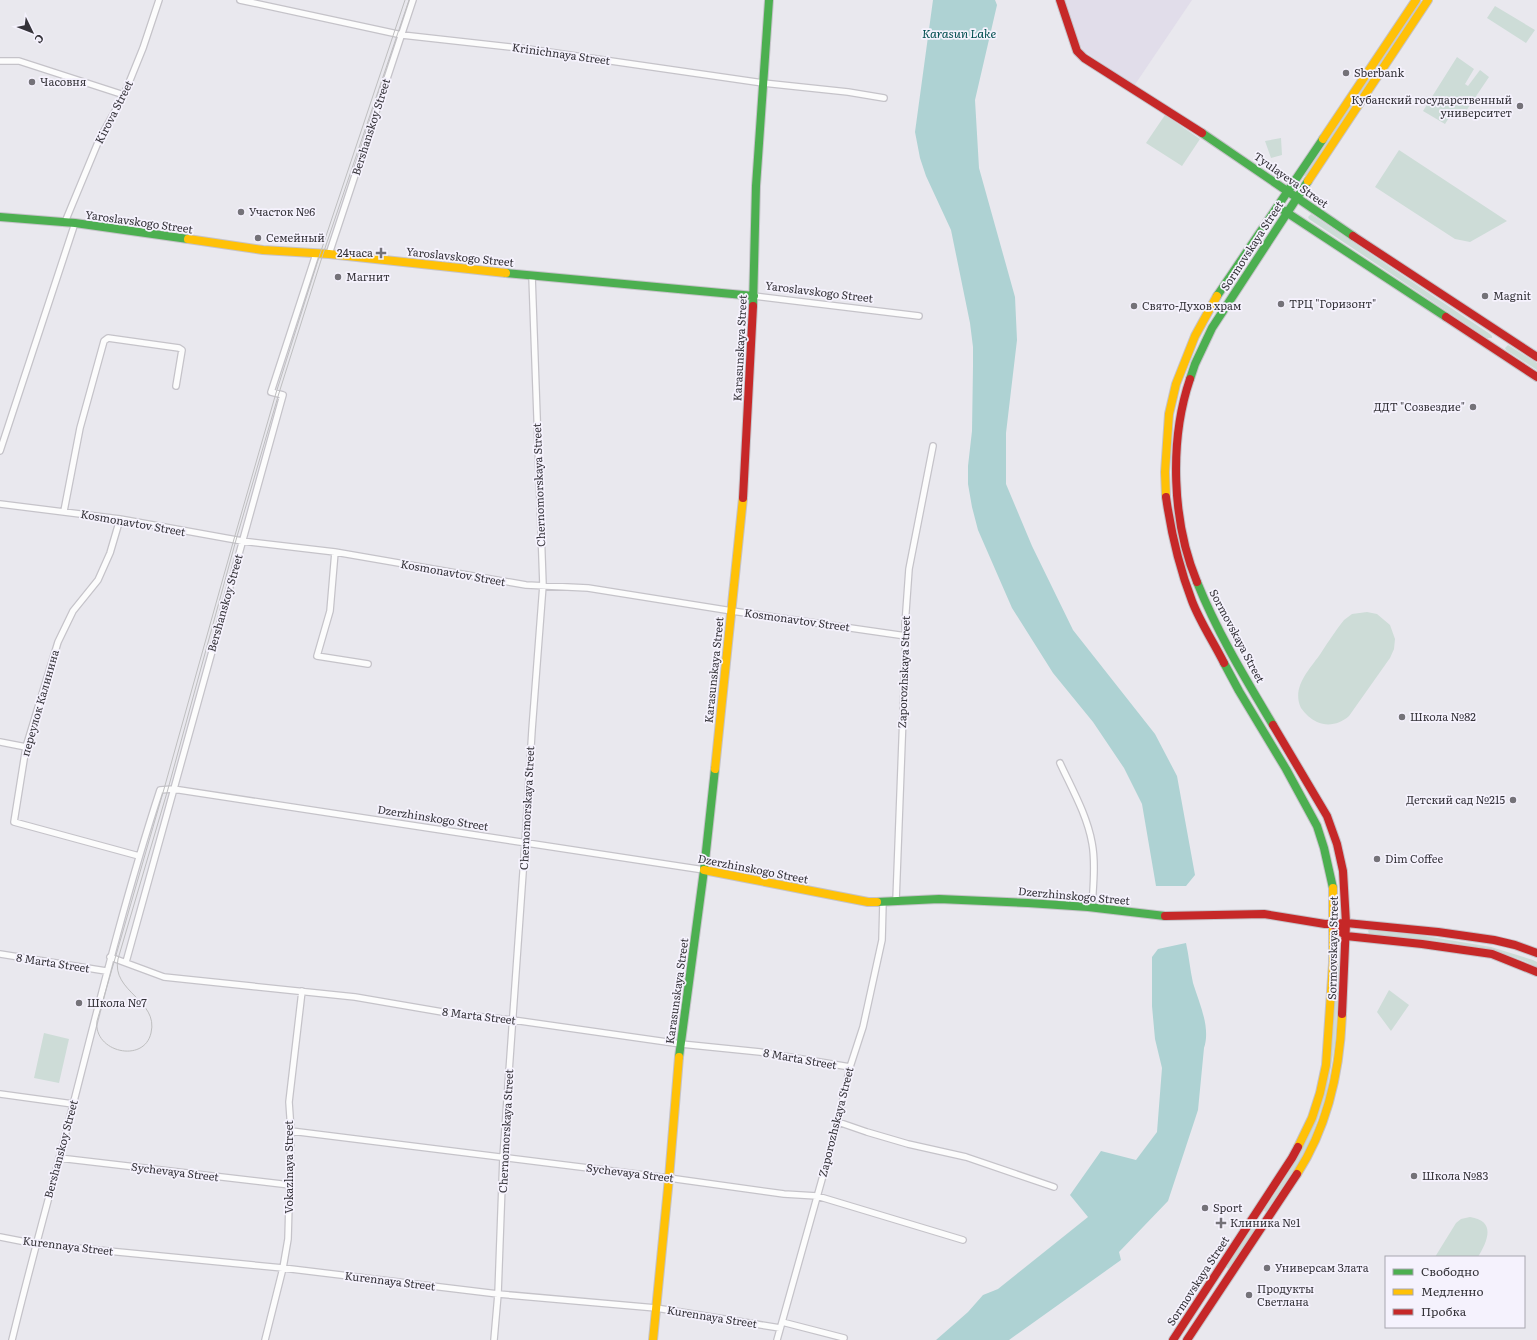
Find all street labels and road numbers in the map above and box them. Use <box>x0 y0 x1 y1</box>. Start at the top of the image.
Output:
street label: Krinichnaya Street <box>511 38 612 68</box>
street label: Bershanskoy Street <box>347 76 393 177</box>
street label: Kirova Street <box>90 77 136 146</box>
street label: Tyulayeva Street <box>1251 147 1333 211</box>
street label: Sormovskaya Street <box>1216 197 1286 293</box>
street label: Yaroslavskogo Street <box>84 206 194 237</box>
street label: Yaroslavskogo Street <box>405 242 515 270</box>
street label: Yaroslavskogo Street <box>764 276 874 306</box>
street label: Karasunskaya Street <box>728 294 750 402</box>
street label: Chernomorskaya Street <box>528 422 548 547</box>
street label: Kosmonavtov Street <box>79 505 188 539</box>
street label: Bershanskoy Street <box>202 551 246 654</box>
street label: Kosmonavtov Street <box>399 555 508 589</box>
street label: Sormovskaya Street <box>1206 586 1270 686</box>
street label: Kosmonavtov Street <box>743 604 851 634</box>
street label: Karasunskaya Street <box>699 615 727 724</box>
street label: Zaporozhskaya Street <box>893 615 913 729</box>
street label: переулок Калинина <box>16 647 62 758</box>
street label: Chernomorskaya Street <box>515 745 537 870</box>
street label: Dzerzhinskogo Street <box>377 800 490 834</box>
street label: Dzerzhinskogo Street <box>697 849 810 887</box>
street label: Dzerzhinskogo Street <box>1018 882 1131 908</box>
street label: Sormovskaya Street <box>1323 895 1341 1000</box>
street label: Karasunskaya Street <box>661 936 691 1045</box>
street label: 8 Marta Street <box>15 948 92 976</box>
street label: 8 Marta Street <box>441 1003 517 1028</box>
street label: 8 Marta Street <box>762 1044 839 1072</box>
street label: Zaporozhskaya Street <box>814 1064 857 1178</box>
street label: Chernomorskaya Street <box>494 1068 516 1193</box>
street label: Bershanskoy Street <box>39 1097 81 1200</box>
street label: Vokazlnaya Street <box>280 1120 296 1214</box>
street label: Sychevaya Street <box>130 1158 220 1184</box>
street label: Sychevaya Street <box>585 1159 675 1185</box>
street label: Kurennaya Street <box>22 1232 115 1259</box>
street label: Sormovskaya Street <box>1162 1232 1232 1328</box>
street label: Kurennaya Street <box>344 1267 437 1294</box>
street label: Kurennaya Street <box>666 1301 759 1331</box>

